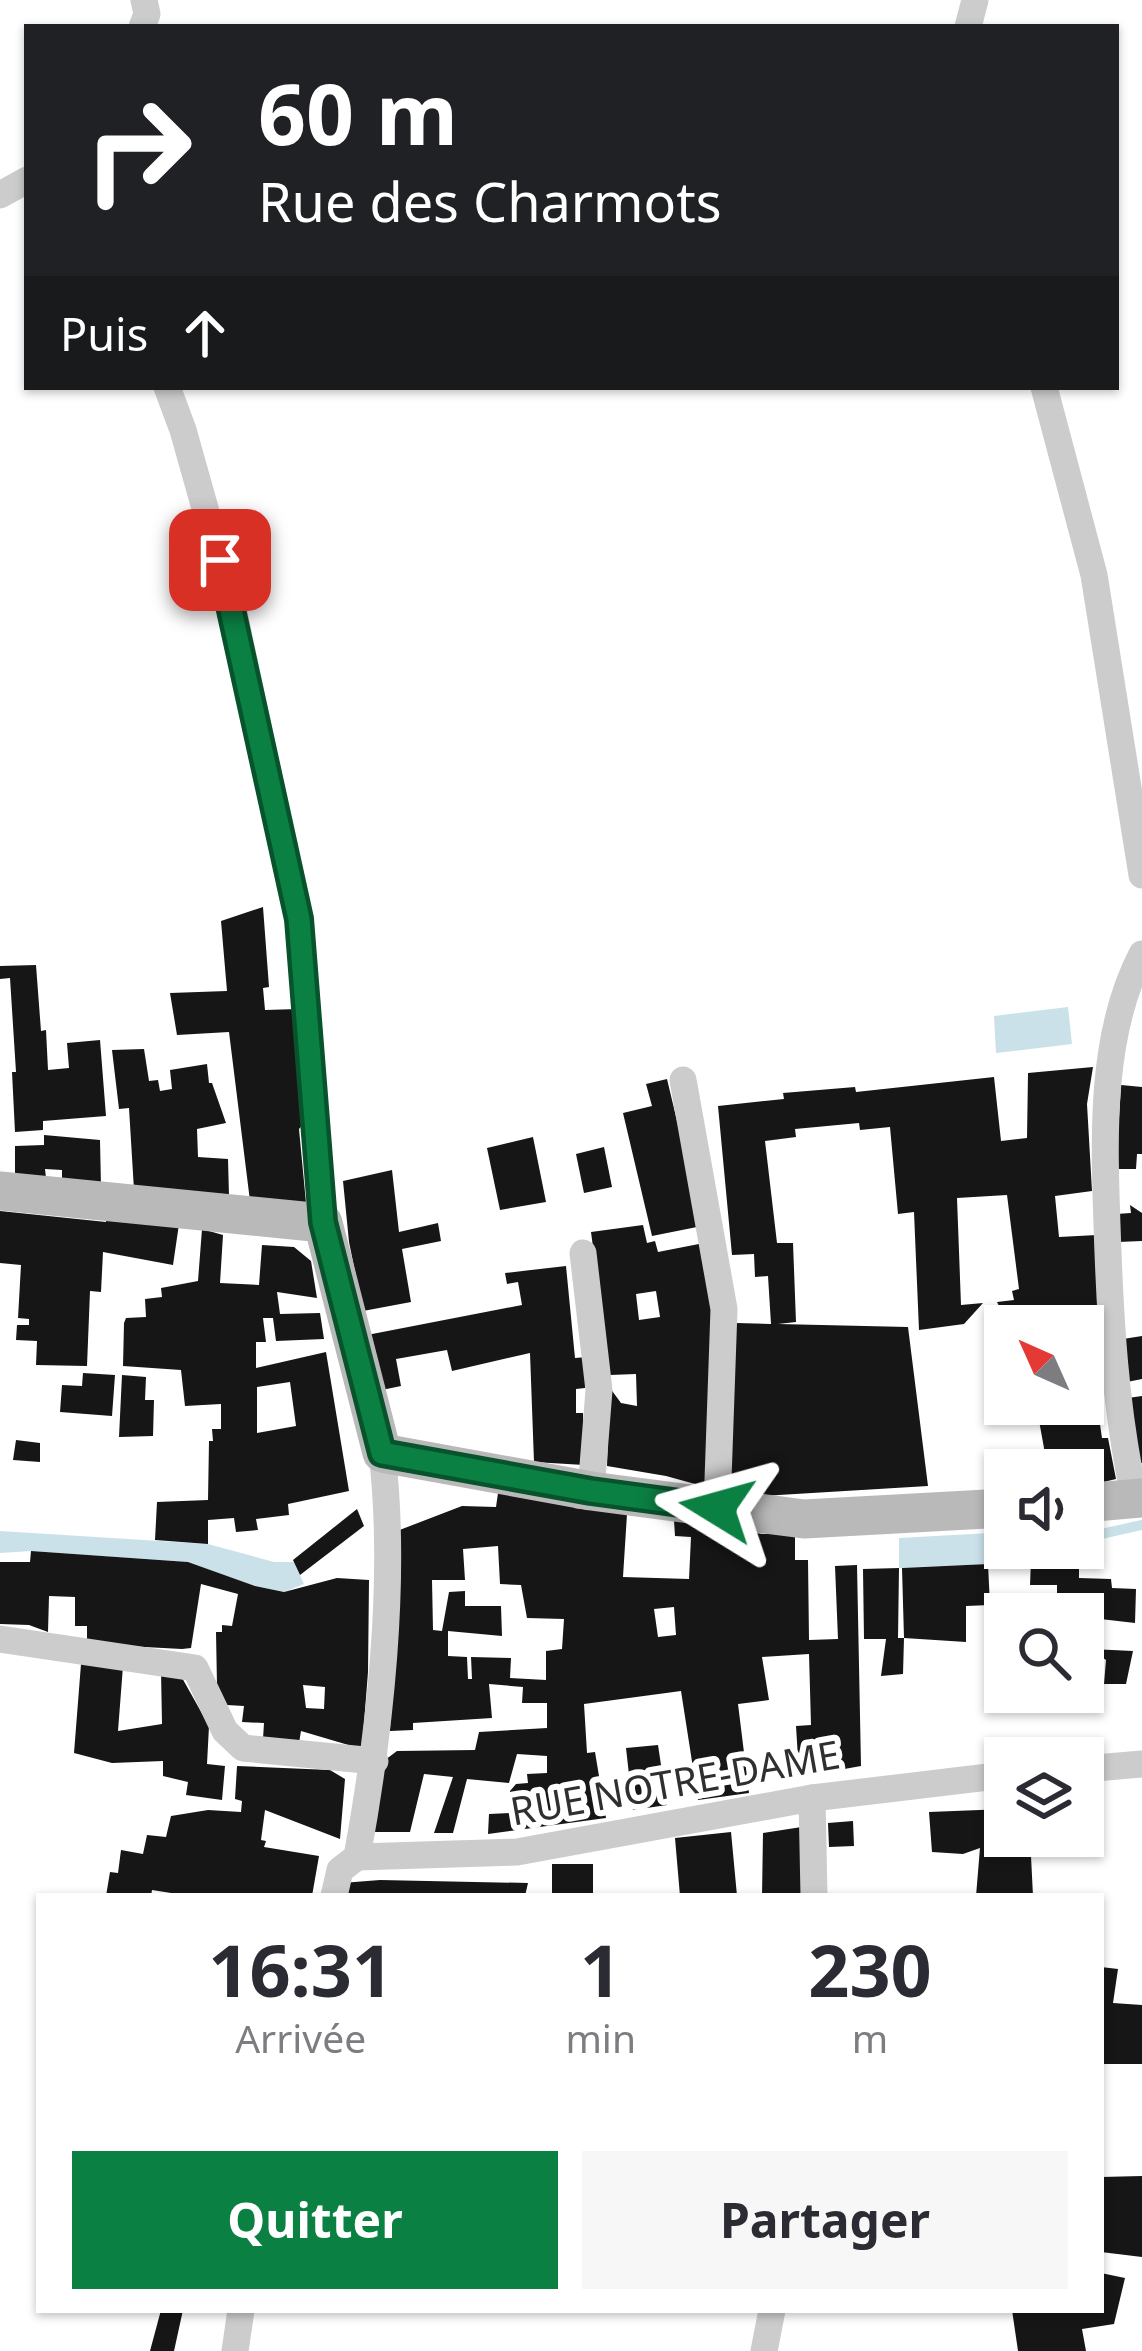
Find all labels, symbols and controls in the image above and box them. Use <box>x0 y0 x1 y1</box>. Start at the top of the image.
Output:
text: 60 m <box>258 55 458 170</box>
icon: right <box>60 72 216 228</box>
text: Rue des Charmots <box>258 164 722 238</box>
icon: ahead <box>172 300 238 366</box>
text: Puis <box>60 303 148 364</box>
pin <box>169 509 271 611</box>
icon: arrive <box>187 527 253 593</box>
north arrow <box>984 1305 1104 1425</box>
map controls <box>984 1305 1104 1857</box>
position arrow <box>654 1445 780 1571</box>
button: sound <box>984 1449 1104 1569</box>
button: search <box>984 1593 1104 1713</box>
street label: RUE NOTRE-DAME <box>506 1726 843 1837</box>
button: layers <box>984 1737 1104 1857</box>
text: 16:31 <box>208 1920 393 2018</box>
text: 1 <box>580 1920 621 2018</box>
text: 230 <box>808 1920 932 2018</box>
text: Arrivée <box>235 2011 366 2064</box>
text: min <box>565 2011 636 2064</box>
text: m <box>852 2011 888 2064</box>
button: Quitter <box>72 2151 558 2289</box>
button: Partager <box>582 2151 1068 2289</box>

